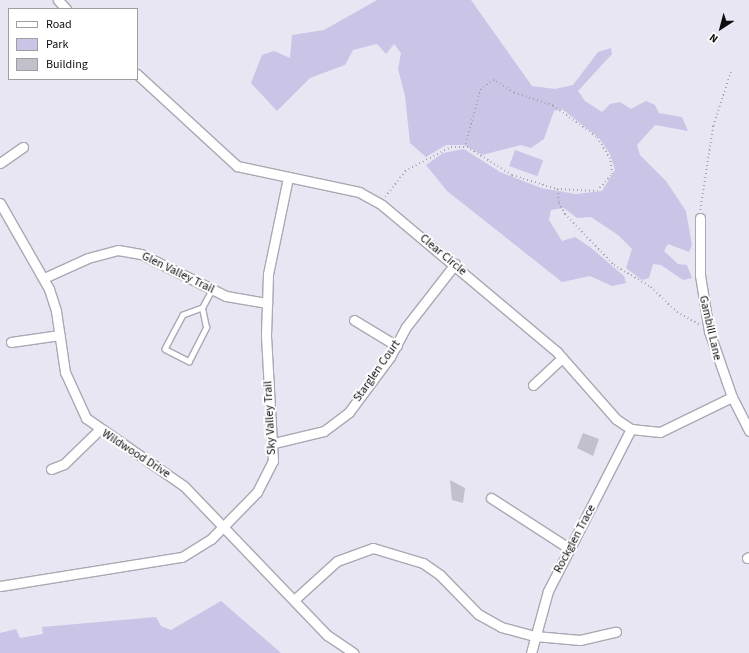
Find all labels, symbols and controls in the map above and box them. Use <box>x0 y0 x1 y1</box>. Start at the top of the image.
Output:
legend <box>8 8 138 80</box>
north arrow <box>701 8 741 48</box>
text: Road <box>46 16 72 33</box>
text: N <box>706 30 721 46</box>
text: Park <box>46 36 68 53</box>
text: Building <box>46 56 88 73</box>
street label: Clear Circle <box>417 231 469 279</box>
street label: Glen Valley Trail <box>139 249 217 297</box>
street label: Gambill Lane <box>696 294 724 362</box>
street label: Starglen Court <box>350 337 404 405</box>
street label: Sky Valley Trail <box>261 381 279 455</box>
street label: Wildwood Drive <box>99 427 173 481</box>
street label: Rockglen Trace <box>551 502 599 576</box>

